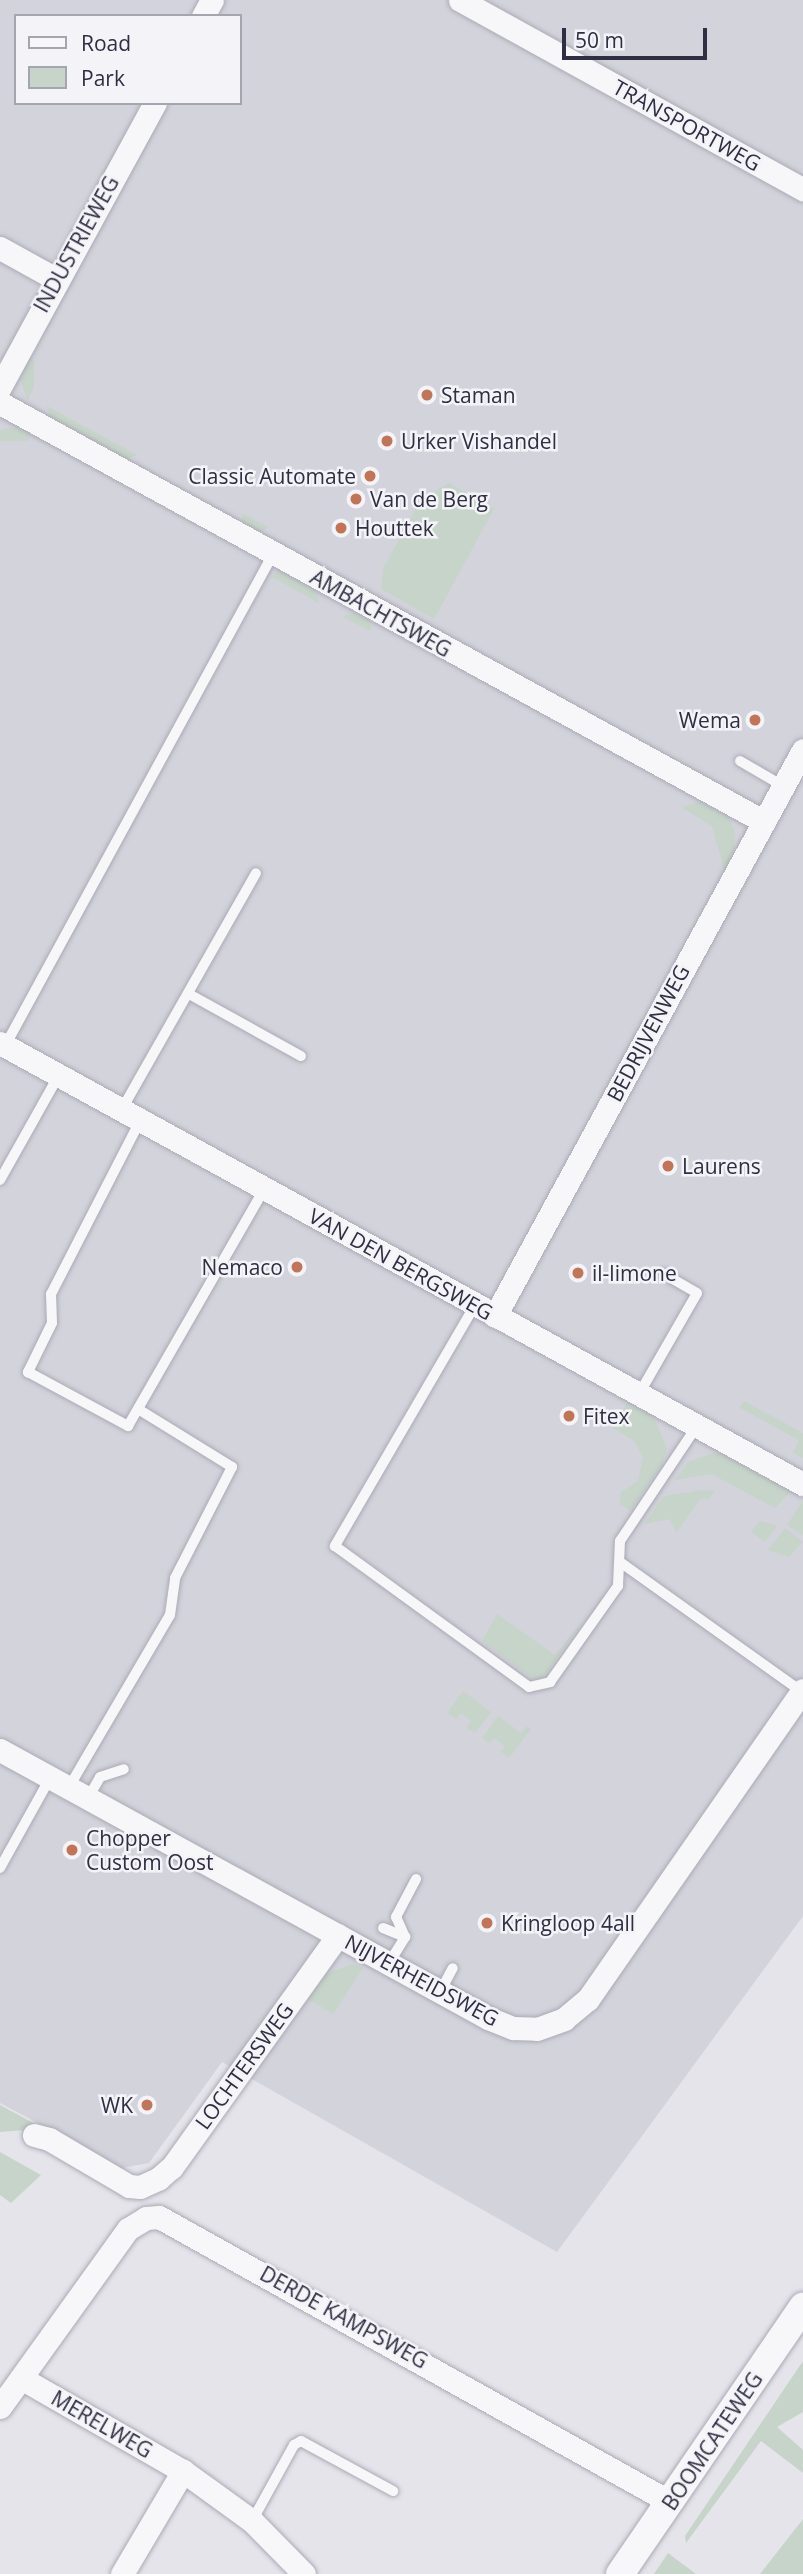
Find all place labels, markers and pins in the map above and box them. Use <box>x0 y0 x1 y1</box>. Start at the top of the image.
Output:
place label: Staman <box>441 382 516 408</box>
marker: Staman <box>419 387 435 403</box>
place label: Urker Vishandel <box>401 428 557 454</box>
marker: Urker Vishandel <box>379 433 395 449</box>
place label: Classic Automate <box>188 463 356 489</box>
marker: Classic Automate <box>362 468 378 484</box>
place label: Van de Berg <box>370 486 488 512</box>
marker: Van de Berg <box>348 491 364 507</box>
place label: Houttek <box>355 515 434 541</box>
marker: Houttek <box>333 520 349 536</box>
place label: Wema <box>679 707 741 733</box>
marker: Wema <box>747 712 763 728</box>
place label: Laurens <box>682 1153 761 1179</box>
marker: Laurens <box>660 1158 676 1174</box>
place label: Nemaco <box>202 1254 283 1280</box>
marker: Nemaco <box>289 1259 305 1275</box>
place label: il-limone <box>592 1260 677 1286</box>
marker: il-limone <box>570 1265 586 1281</box>
place label: Fitex <box>583 1403 629 1429</box>
marker: Fitex <box>561 1408 577 1424</box>
place label: Chopper Custom Oost <box>86 1825 214 1875</box>
marker: Chopper Custom Oost <box>64 1842 80 1858</box>
place label: Kringloop 4all <box>501 1910 635 1936</box>
marker: Kringloop 4all <box>479 1915 495 1931</box>
place label: WK <box>101 2092 133 2118</box>
marker: WK <box>139 2097 155 2113</box>

